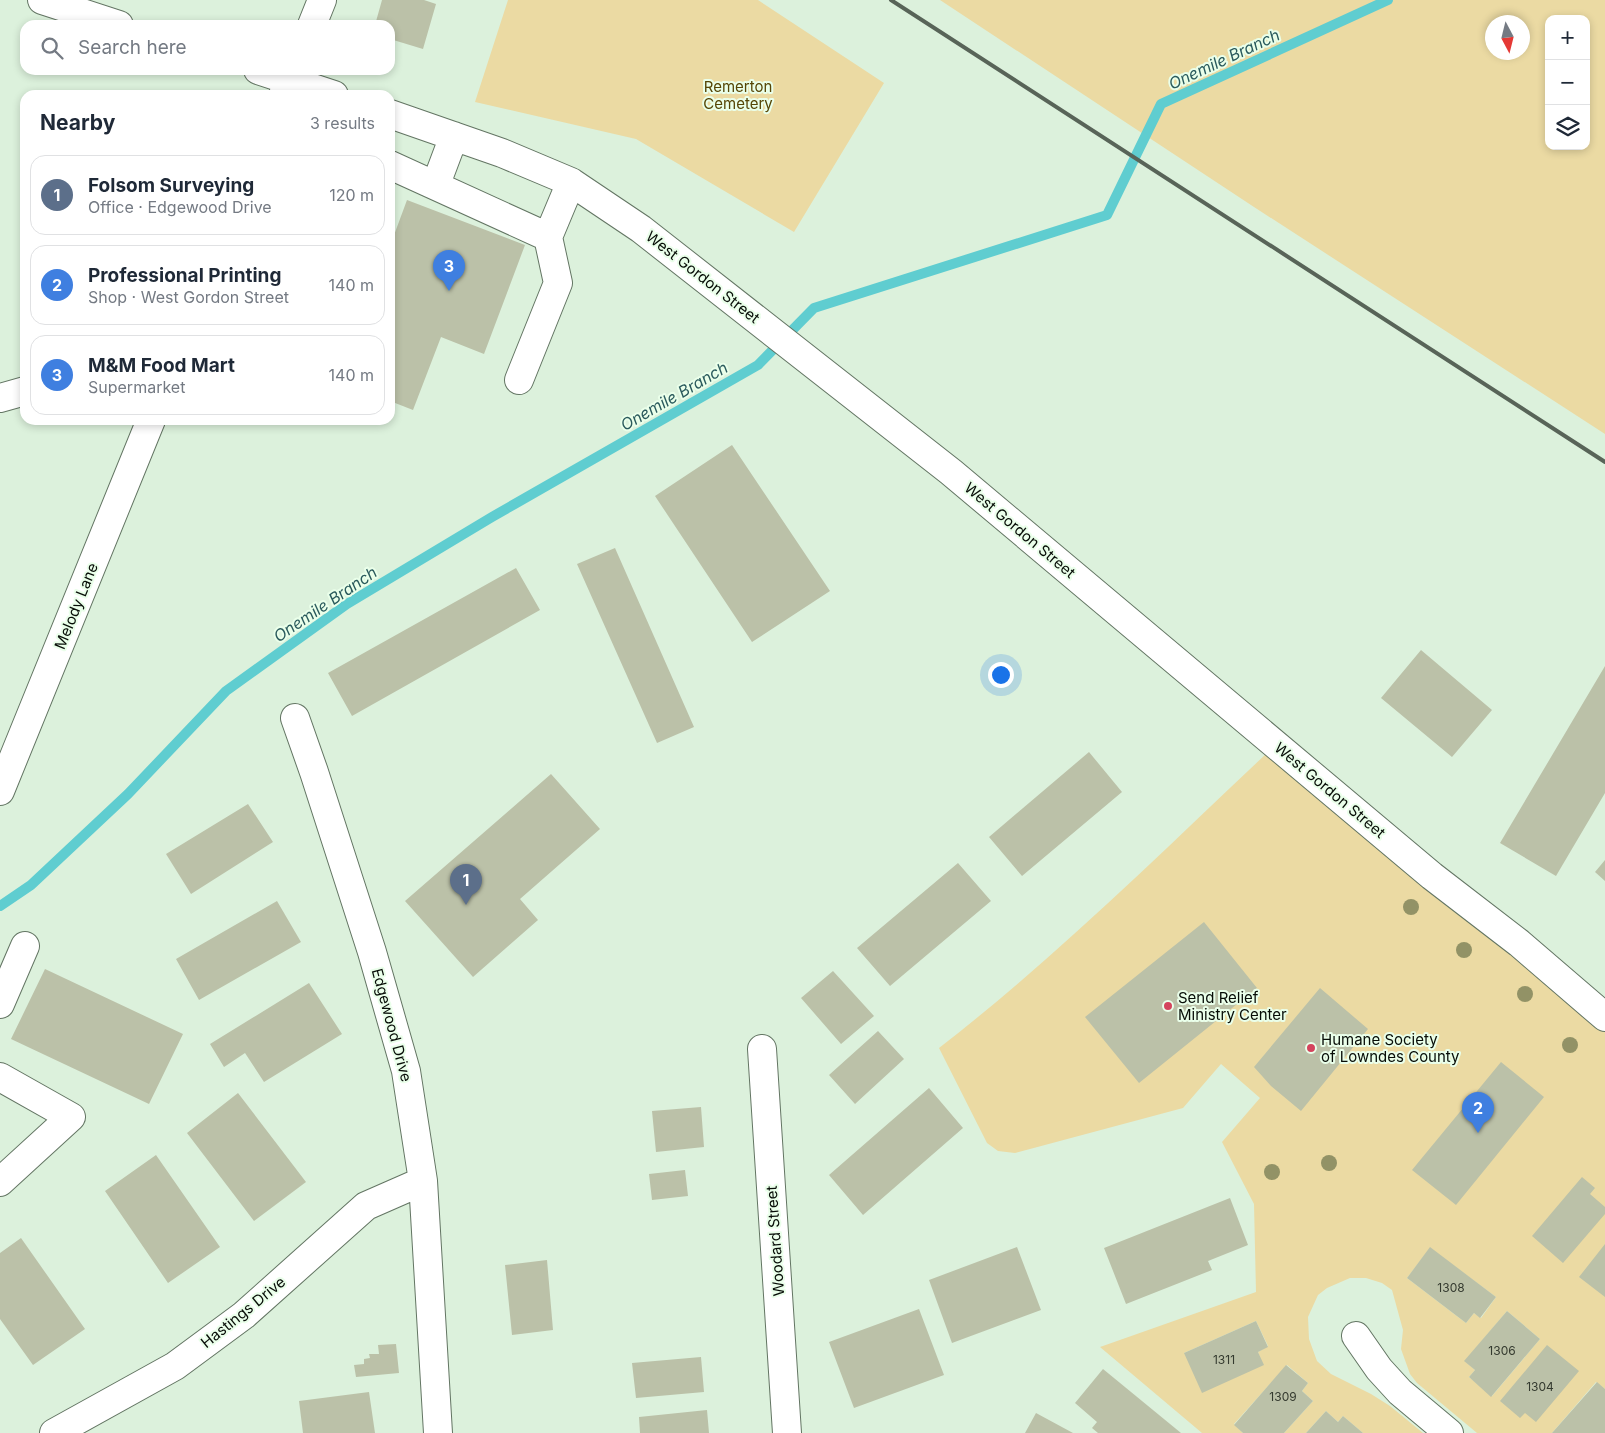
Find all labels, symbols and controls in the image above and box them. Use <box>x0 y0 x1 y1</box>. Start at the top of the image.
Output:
north arrow <box>1485 15 1530 60</box>
map controls <box>1545 15 1590 150</box>
button: + <box>1545 15 1590 60</box>
search box <box>20 20 395 75</box>
water label: Onemile Branch <box>1165 24 1283 94</box>
icon: search <box>38 34 66 62</box>
text: Search here <box>78 36 187 59</box>
button: − <box>1545 60 1590 105</box>
park label: Remerton Cemetery <box>703 77 773 113</box>
button: layers <box>1545 105 1590 150</box>
text: Nearby <box>40 110 115 135</box>
text: 3 results <box>310 113 375 133</box>
text: Folsom Surveying <box>88 174 254 197</box>
text: 1 <box>54 185 60 205</box>
text: 120 m <box>329 185 374 205</box>
text: Office · Edgewood Drive <box>88 197 272 217</box>
street label: West Gordon Street <box>642 227 764 327</box>
pin: 3 <box>433 250 465 291</box>
text: Professional Printing <box>88 264 281 287</box>
text: 2 <box>52 275 62 295</box>
text: 140 m <box>329 275 374 295</box>
text: Shop · West Gordon Street <box>88 287 289 307</box>
text: M&M Food Mart <box>88 354 235 377</box>
water label: Onemile Branch <box>617 357 731 435</box>
text: 3 <box>52 365 62 385</box>
text: 140 m <box>329 365 374 385</box>
text: Supermarket <box>88 377 185 397</box>
street label: West Gordon Street <box>961 478 1079 582</box>
street label: Melody Lane <box>50 560 102 652</box>
water label: Onemile Branch <box>269 562 381 646</box>
your location <box>988 662 1014 688</box>
street label: West Gordon Street <box>1271 738 1389 842</box>
pin: 1 <box>450 864 482 905</box>
street label: Edgewood Drive <box>368 966 416 1084</box>
place label: Send Relief Ministry Center <box>1178 988 1287 1024</box>
marker: Send Relief Ministry Center <box>1162 1000 1174 1012</box>
place label: Humane Society of Lowndes County <box>1321 1030 1460 1066</box>
marker: Humane Society of Lowndes County <box>1305 1042 1317 1054</box>
pin: 2 <box>1462 1092 1494 1133</box>
street label: Woodard Street <box>762 1185 788 1297</box>
street label: Hastings Drive <box>197 1272 289 1352</box>
house number: 1308 <box>1437 1280 1465 1295</box>
house number: 1306 <box>1488 1343 1516 1358</box>
house number: 1311 <box>1213 1352 1235 1367</box>
house number: 1304 <box>1526 1379 1554 1394</box>
house number: 1309 <box>1269 1389 1297 1404</box>

